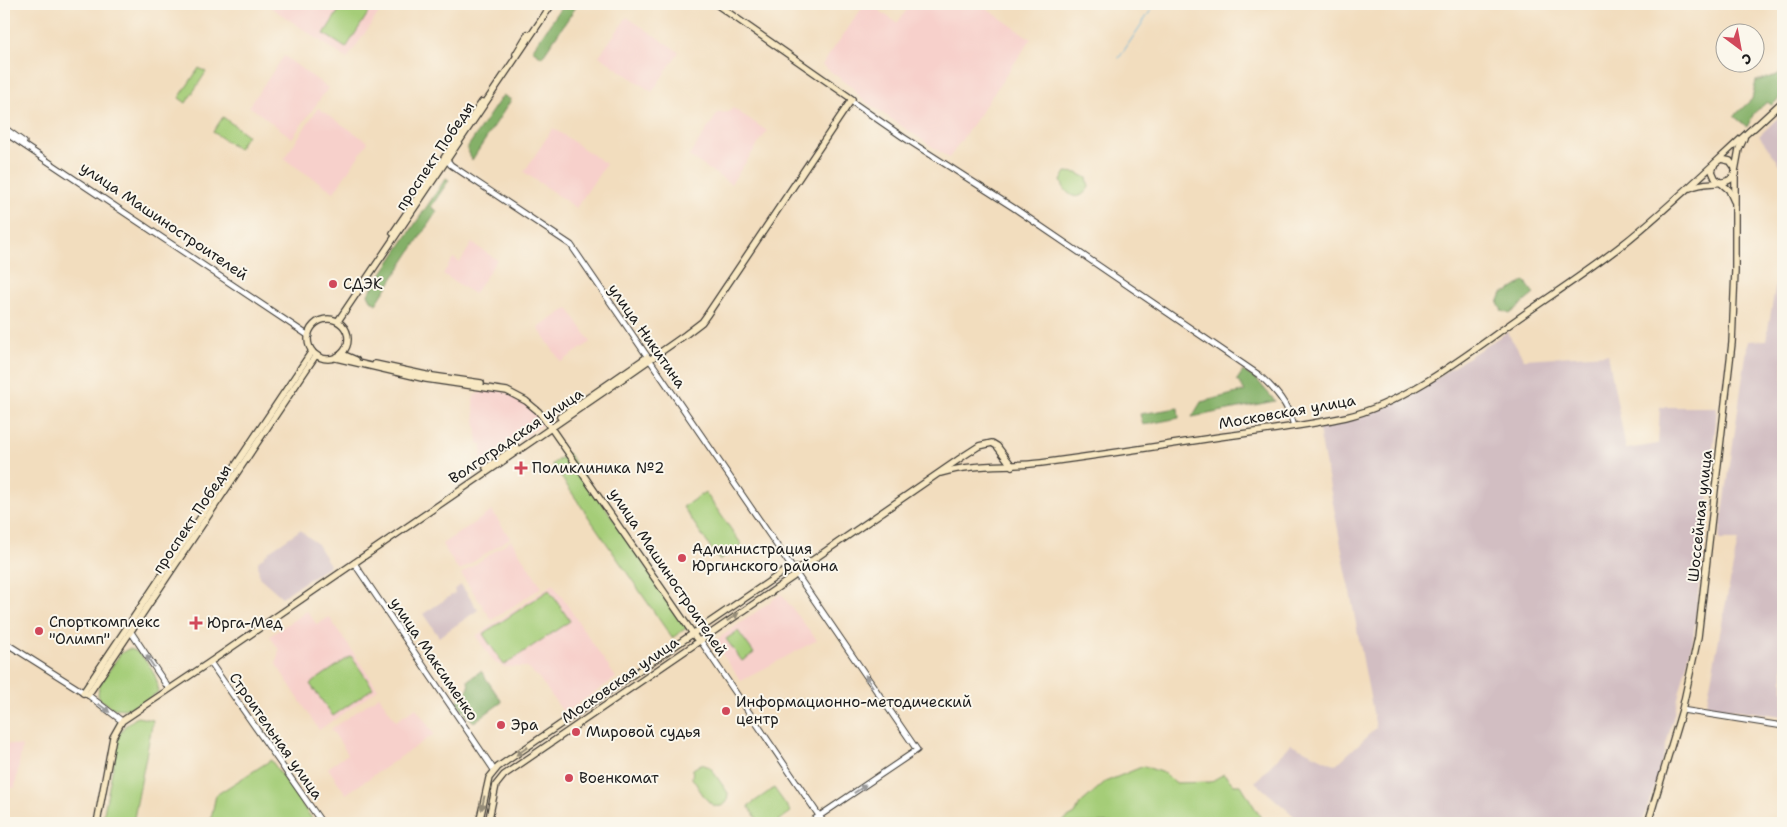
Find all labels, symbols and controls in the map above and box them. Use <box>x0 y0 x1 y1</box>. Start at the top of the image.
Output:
north arrow <box>1714 22 1764 72</box>
text: С <box>1738 49 1755 69</box>
street label: проспект Победы <box>391 98 479 214</box>
street label: улица Машиностроителей <box>76 157 252 285</box>
place label: СДЭК <box>343 274 383 294</box>
marker: СДЭК <box>327 278 339 290</box>
street label: улица Никитина <box>603 280 691 393</box>
street label: Волгоградская улица <box>445 383 588 488</box>
street label: Московская улица <box>1217 390 1358 434</box>
street label: Шоссейная улица <box>1683 448 1717 583</box>
place label: Поликлиника №2 <box>532 458 664 478</box>
street label: проспект Победы <box>148 461 236 577</box>
marker: Поликлиника №2 <box>514 461 528 475</box>
street label: улица Машиностроителей <box>604 484 732 660</box>
place label: Администрация Юргинского района <box>692 539 839 576</box>
marker: Администрация Юргинского района <box>676 552 688 564</box>
street label: улица Максименко <box>385 593 483 725</box>
place label: Спорткомплекс "Олимп" <box>49 612 160 649</box>
one-way arrow <box>727 612 740 622</box>
place label: Юрга-Мед <box>207 613 283 633</box>
marker: Юрга-Мед <box>189 616 203 630</box>
marker: Спорткомплекс "Олимп" <box>33 625 45 637</box>
street label: Московская улица <box>557 632 683 728</box>
one-way arrow <box>145 654 155 667</box>
street label: Строительная улица <box>225 669 328 804</box>
one-way arrow <box>865 674 874 688</box>
place label: Информационно-методический центр <box>736 692 972 729</box>
one-way arrow <box>97 703 110 714</box>
marker: Информационно-методический центр <box>720 705 732 717</box>
place label: Эра <box>511 715 539 735</box>
marker: Эра <box>495 719 507 731</box>
place label: Мировой судья <box>586 722 701 742</box>
marker: Мировой судья <box>570 726 582 738</box>
one-way arrow <box>515 746 528 756</box>
place label: Военкомат <box>579 768 659 788</box>
marker: Военкомат <box>563 772 575 784</box>
one-way arrow <box>853 784 867 794</box>
one-way arrow <box>479 796 487 812</box>

